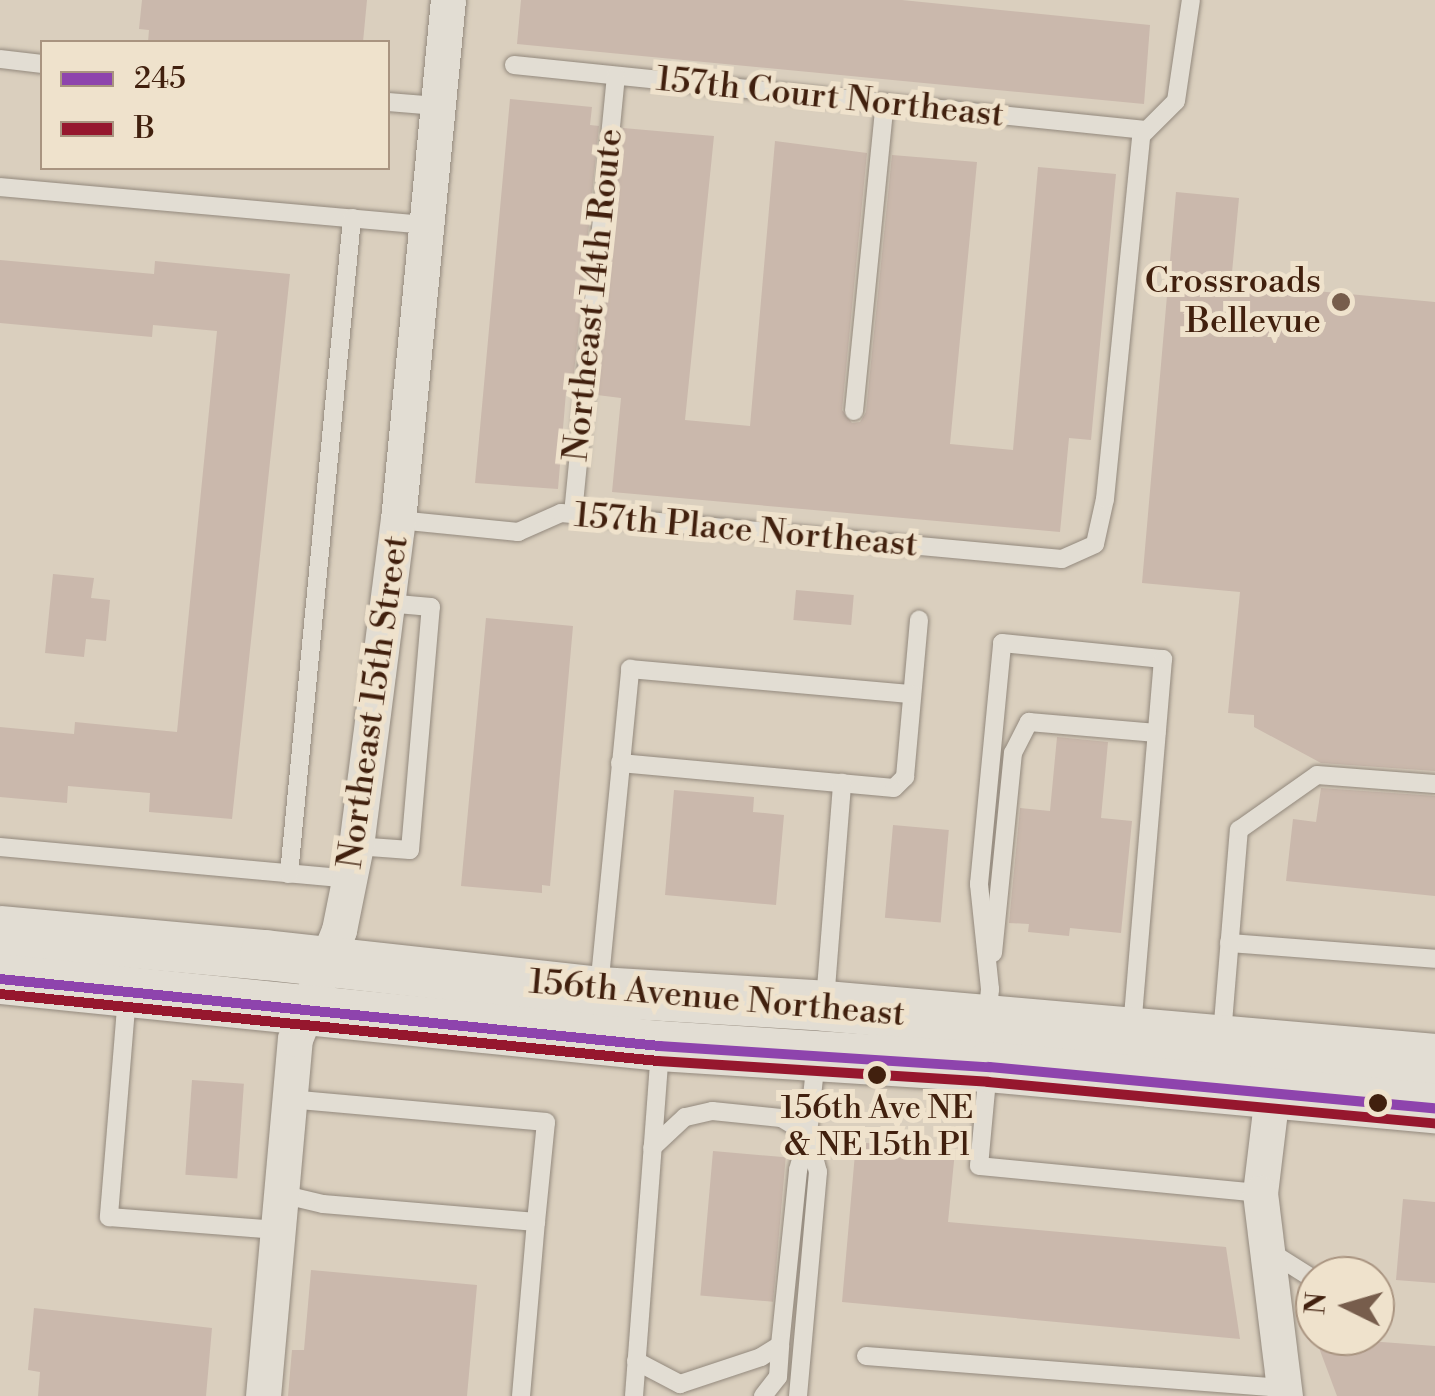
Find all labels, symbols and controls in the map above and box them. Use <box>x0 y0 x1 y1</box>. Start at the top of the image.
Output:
legend <box>40 40 390 170</box>
street label: 157th Court Northeast <box>654 59 1006 137</box>
text: 245 <box>134 60 186 98</box>
text: B <box>134 110 155 148</box>
street label: Northeast 14th Route <box>556 127 632 463</box>
place label: Crossroads Bellevue <box>1145 261 1321 343</box>
marker: Crossroads Bellevue <box>1330 291 1352 313</box>
street label: 157th Place Northeast <box>573 495 919 567</box>
street label: Northeast 15th Street <box>330 533 418 871</box>
street label: 156th Avenue Northeast <box>527 962 907 1036</box>
marker: 156th Ave NE & NE 15th Pl <box>867 1065 887 1085</box>
place label: 156th Ave NE & NE 15th Pl <box>781 1090 973 1165</box>
unlabelled marker <box>1368 1093 1388 1113</box>
north arrow <box>1295 1256 1395 1356</box>
text: N <box>1298 1291 1335 1316</box>

